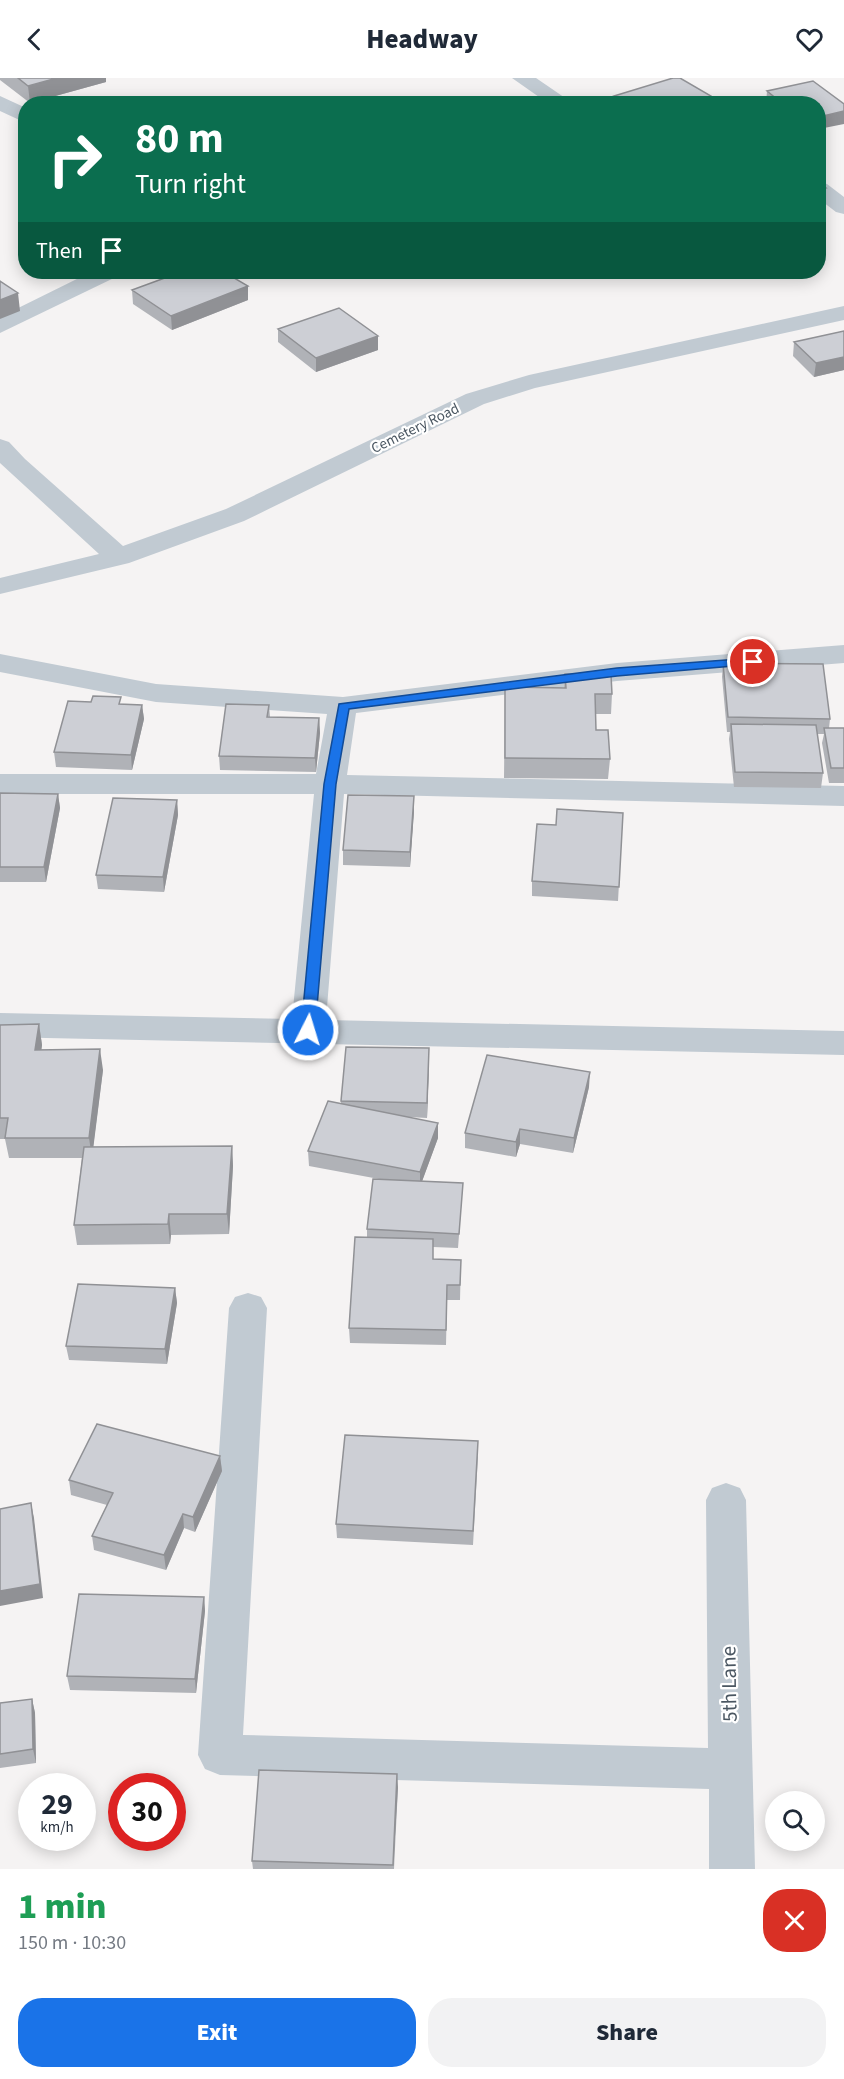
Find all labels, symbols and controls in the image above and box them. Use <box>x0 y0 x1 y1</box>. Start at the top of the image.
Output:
text: Headway <box>366 20 478 59</box>
icon: back <box>18 23 51 56</box>
icon: heart <box>793 23 826 56</box>
text: 80 m <box>135 109 224 169</box>
icon: right <box>36 120 114 198</box>
text: Turn right <box>135 165 246 204</box>
icon: arrive <box>95 234 128 267</box>
text: Then <box>36 235 83 267</box>
street label: Cemetery Road <box>368 398 463 459</box>
pin <box>727 636 778 687</box>
icon: arrive <box>736 645 769 678</box>
position arrow <box>276 998 340 1062</box>
street label: 5th Lane <box>713 1646 745 1722</box>
speed limit sign: 30 <box>108 1773 186 1851</box>
text: 29 <box>41 1783 73 1826</box>
map controls <box>765 1791 825 1851</box>
button: search <box>765 1791 825 1851</box>
text: km/h <box>40 1817 74 1838</box>
text: 1 min <box>18 1881 106 1932</box>
button: close <box>763 1889 826 1952</box>
text: 150 m · 10:30 <box>18 1929 126 1957</box>
button: Exit <box>18 1998 416 2067</box>
button: Share <box>428 1998 826 2067</box>

